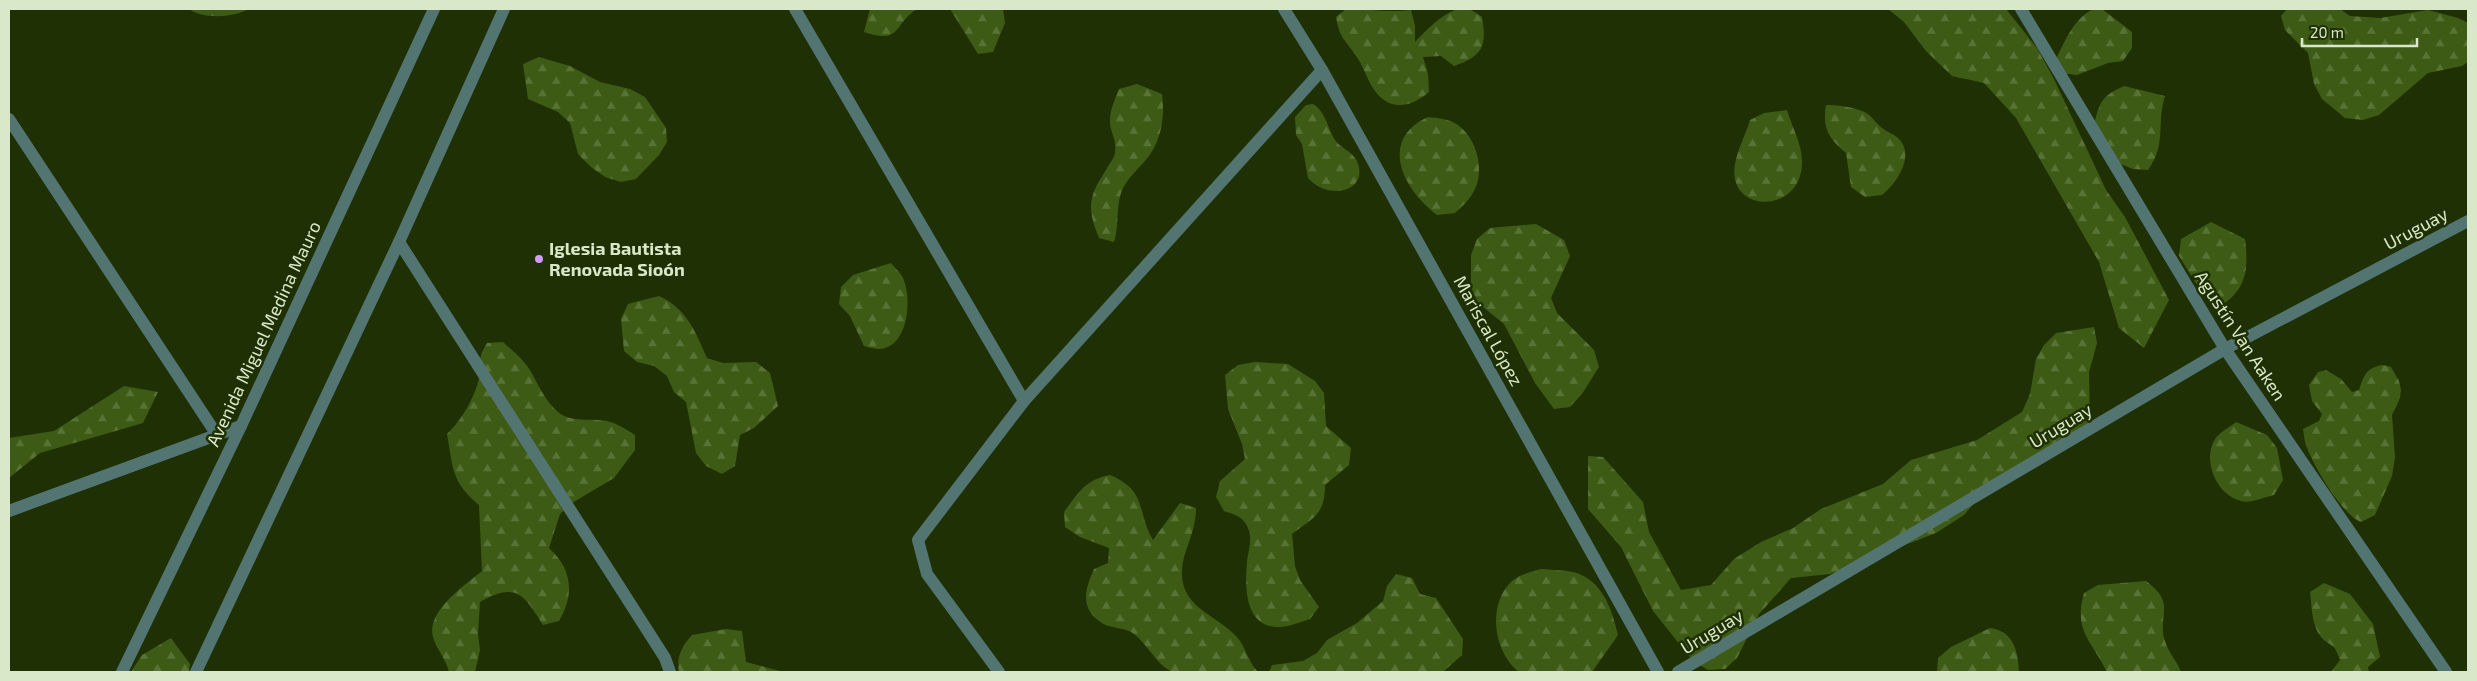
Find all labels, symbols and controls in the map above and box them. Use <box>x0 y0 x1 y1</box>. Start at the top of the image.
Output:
scale bar <box>2302 15 2417 47</box>
text: 20 m <box>2310 23 2344 41</box>
street label: Uruguay <box>2380 202 2452 254</box>
street label: Avenida Miguel Medina Mauro <box>201 217 325 450</box>
place label: Iglesia Bautista Renovada Sioón <box>549 237 685 280</box>
marker: Iglesia Bautista Renovada Sioón <box>533 253 545 265</box>
street label: Agustín Van Aaken <box>2191 266 2291 405</box>
street label: Mariscal López <box>1449 271 1528 390</box>
street label: Uruguay <box>2025 398 2096 452</box>
street label: Uruguay <box>1676 604 1747 658</box>

